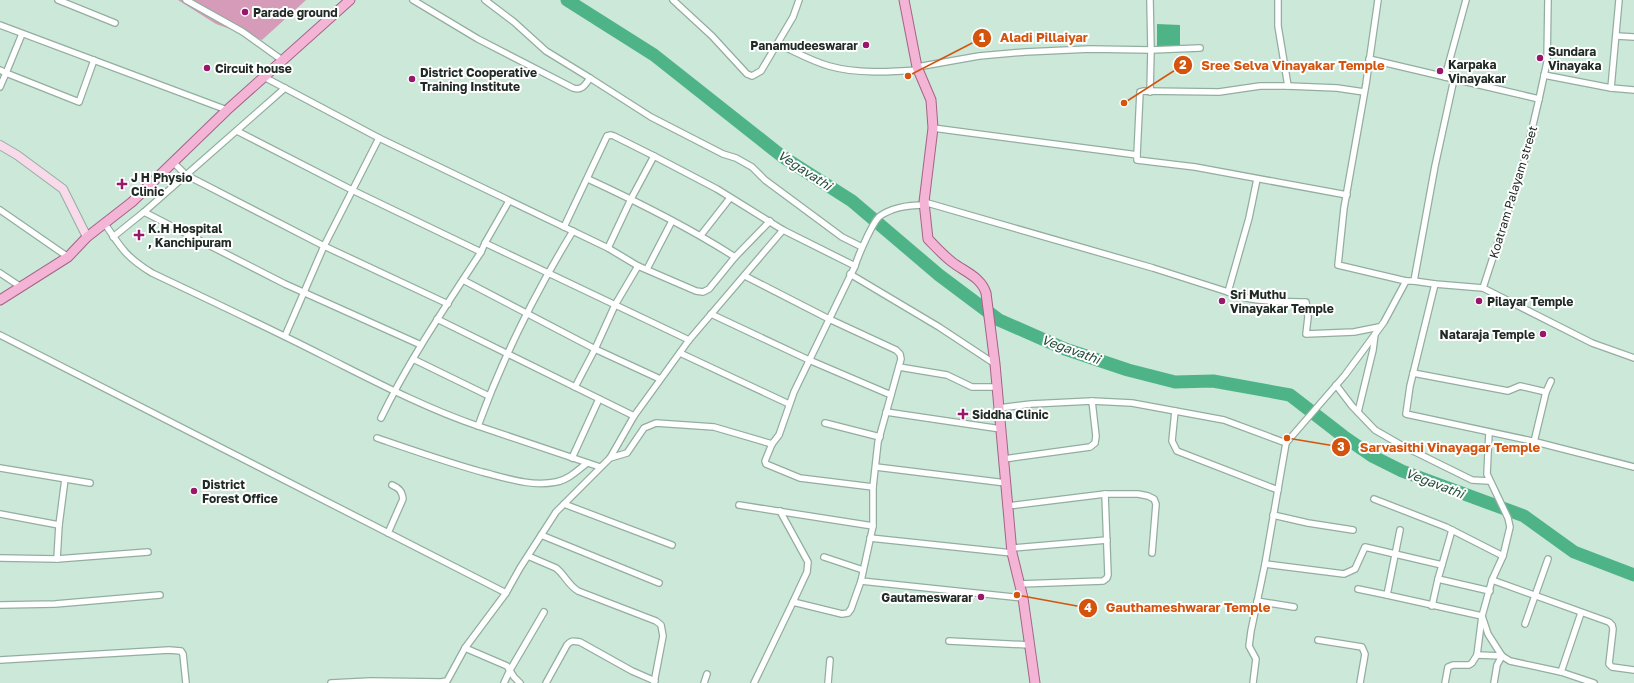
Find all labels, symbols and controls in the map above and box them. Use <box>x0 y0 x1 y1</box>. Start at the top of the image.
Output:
place label: Parade ground <box>253 5 338 20</box>
marker: Parade ground <box>240 7 250 17</box>
callout: Aladi Pillaiyar <box>972 25 1096 50</box>
text: Aladi Pillaiyar <box>1000 29 1088 45</box>
text: 1 <box>979 30 985 45</box>
place label: Panamudeeswarar <box>750 38 858 53</box>
marker: Panamudeeswarar <box>861 40 871 50</box>
place label: Sundara Vinayaka <box>1548 44 1601 73</box>
callout: Sree Selva Vinayakar Temple <box>1173 53 1392 78</box>
marker: Sundara Vinayaka <box>1535 53 1545 63</box>
text: 2 <box>1179 57 1187 72</box>
text: Sree Selva Vinayakar Temple <box>1201 57 1385 73</box>
place label: Karpaka Vinayakar <box>1448 57 1506 86</box>
place label: Circuit house <box>215 61 292 76</box>
marker: Circuit house <box>202 63 212 73</box>
place label: District Cooperative Training Institute <box>420 65 537 94</box>
marker: Karpaka Vinayakar <box>1435 66 1445 76</box>
marker: District Cooperative Training Institute <box>407 74 417 84</box>
street label: Koatram Palayam street <box>1486 124 1540 260</box>
water label: Vegavathi <box>775 147 836 194</box>
place label: J H Physio Clinic <box>131 170 192 199</box>
marker: J H Physio Clinic <box>116 178 128 190</box>
place label: K.H Hospital , Kanchipuram <box>148 221 232 250</box>
marker: K.H Hospital , Kanchipuram <box>133 229 145 241</box>
place label: Sri Muthu Vinayakar Temple <box>1230 287 1334 316</box>
place label: Pilayar Temple <box>1487 294 1573 309</box>
marker: Sri Muthu Vinayakar Temple <box>1217 296 1227 306</box>
marker: Pilayar Temple <box>1474 296 1484 306</box>
place label: Nataraja Temple <box>1440 327 1535 342</box>
marker: Nataraja Temple <box>1538 329 1548 339</box>
water label: Vegavathi <box>1039 331 1104 368</box>
place label: Siddha Clinic <box>972 407 1049 422</box>
marker: Siddha Clinic <box>957 408 969 420</box>
callout: Sarvasithi Vinayagar Temple <box>1331 435 1548 460</box>
text: 3 <box>1337 439 1345 454</box>
text: Sarvasithi Vinayagar Temple <box>1360 439 1541 455</box>
water label: Vegavathi <box>1403 465 1468 502</box>
place label: District Forest Office <box>202 477 278 506</box>
marker: District Forest Office <box>189 486 199 496</box>
place label: Gautameswarar <box>881 590 973 605</box>
marker: Gautameswarar <box>976 592 986 602</box>
callout: Gauthameshwarar Temple <box>1078 595 1279 620</box>
text: Gauthameshwarar Temple <box>1106 599 1271 615</box>
text: 4 <box>1084 600 1092 615</box>

